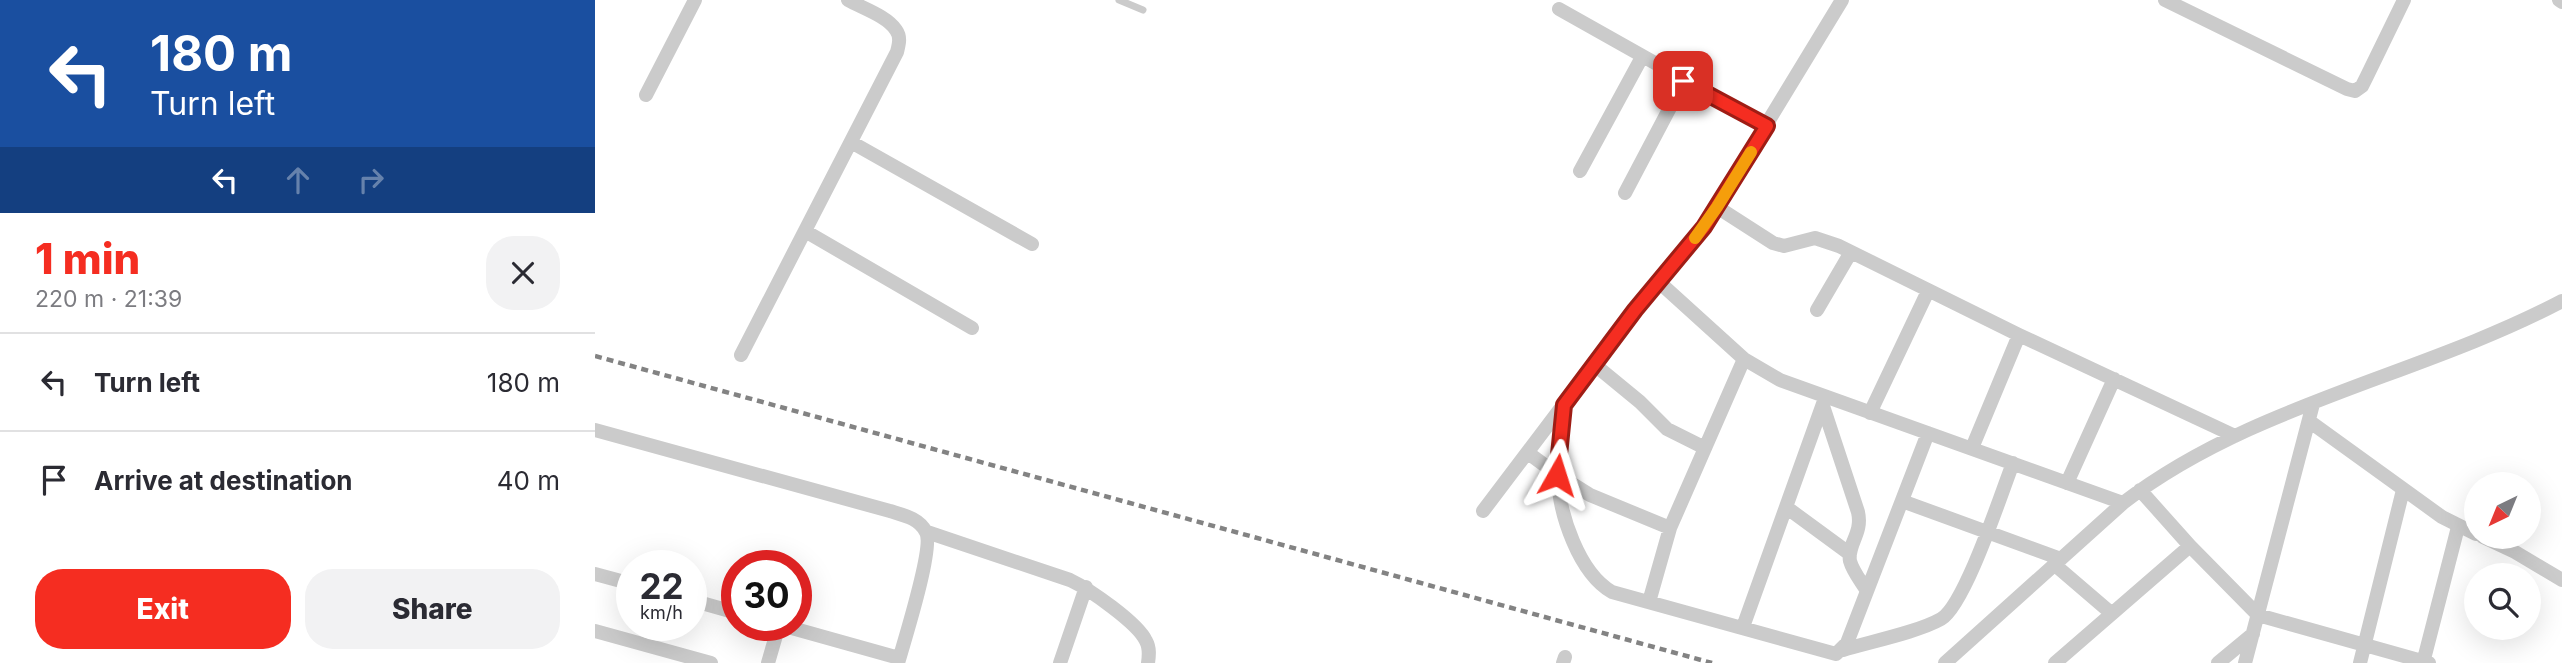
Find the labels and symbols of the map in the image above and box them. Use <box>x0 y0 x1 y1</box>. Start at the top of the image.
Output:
pin <box>1653 51 1713 111</box>
position arrow <box>1520 438 1594 512</box>
north arrow <box>2464 472 2541 550</box>
speed limit sign: 30 <box>721 550 812 641</box>

